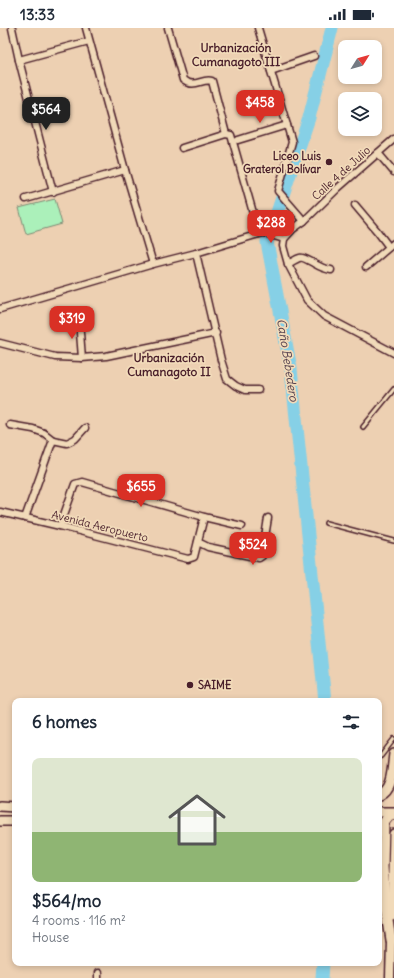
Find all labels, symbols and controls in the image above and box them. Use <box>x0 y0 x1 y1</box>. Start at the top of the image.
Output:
text: 13:33 <box>20 5 55 24</box>
district label: Urbanización Cumanagoto III <box>192 40 281 70</box>
north arrow <box>338 40 382 84</box>
map controls <box>338 40 382 136</box>
pin: $458 <box>236 90 284 124</box>
button: layers <box>338 92 382 136</box>
text: $458 <box>245 94 275 111</box>
pin: $564 <box>22 97 70 131</box>
text: $564 <box>31 101 61 118</box>
street label: Calle 4 de Julio <box>309 143 373 203</box>
place label: Liceo Luis Graterol Bolívar <box>243 149 322 176</box>
marker: Liceo Luis Graterol Bolívar <box>324 157 334 167</box>
pin: $288 <box>247 210 295 244</box>
text: $288 <box>256 214 286 231</box>
pin: $319 <box>48 306 96 340</box>
text: $319 <box>58 310 86 327</box>
water label: Caño Bebedero <box>274 318 302 404</box>
district label: Urbanización Cumanagoto II <box>127 350 211 380</box>
pin: $655 <box>117 474 165 508</box>
text: $655 <box>126 478 156 495</box>
street label: Avenida Aeropuerto <box>50 507 150 545</box>
pin: $524 <box>229 532 277 566</box>
text: $524 <box>238 536 268 553</box>
place label: SAIME <box>198 678 232 692</box>
marker: SAIME <box>185 680 195 690</box>
text: 6 homes <box>32 711 97 733</box>
icon: filters <box>340 711 362 733</box>
icon: home <box>161 784 233 856</box>
text: $564/mo <box>32 890 101 912</box>
text: 4 rooms · 116 m² <box>32 912 126 929</box>
text: House <box>32 929 69 946</box>

